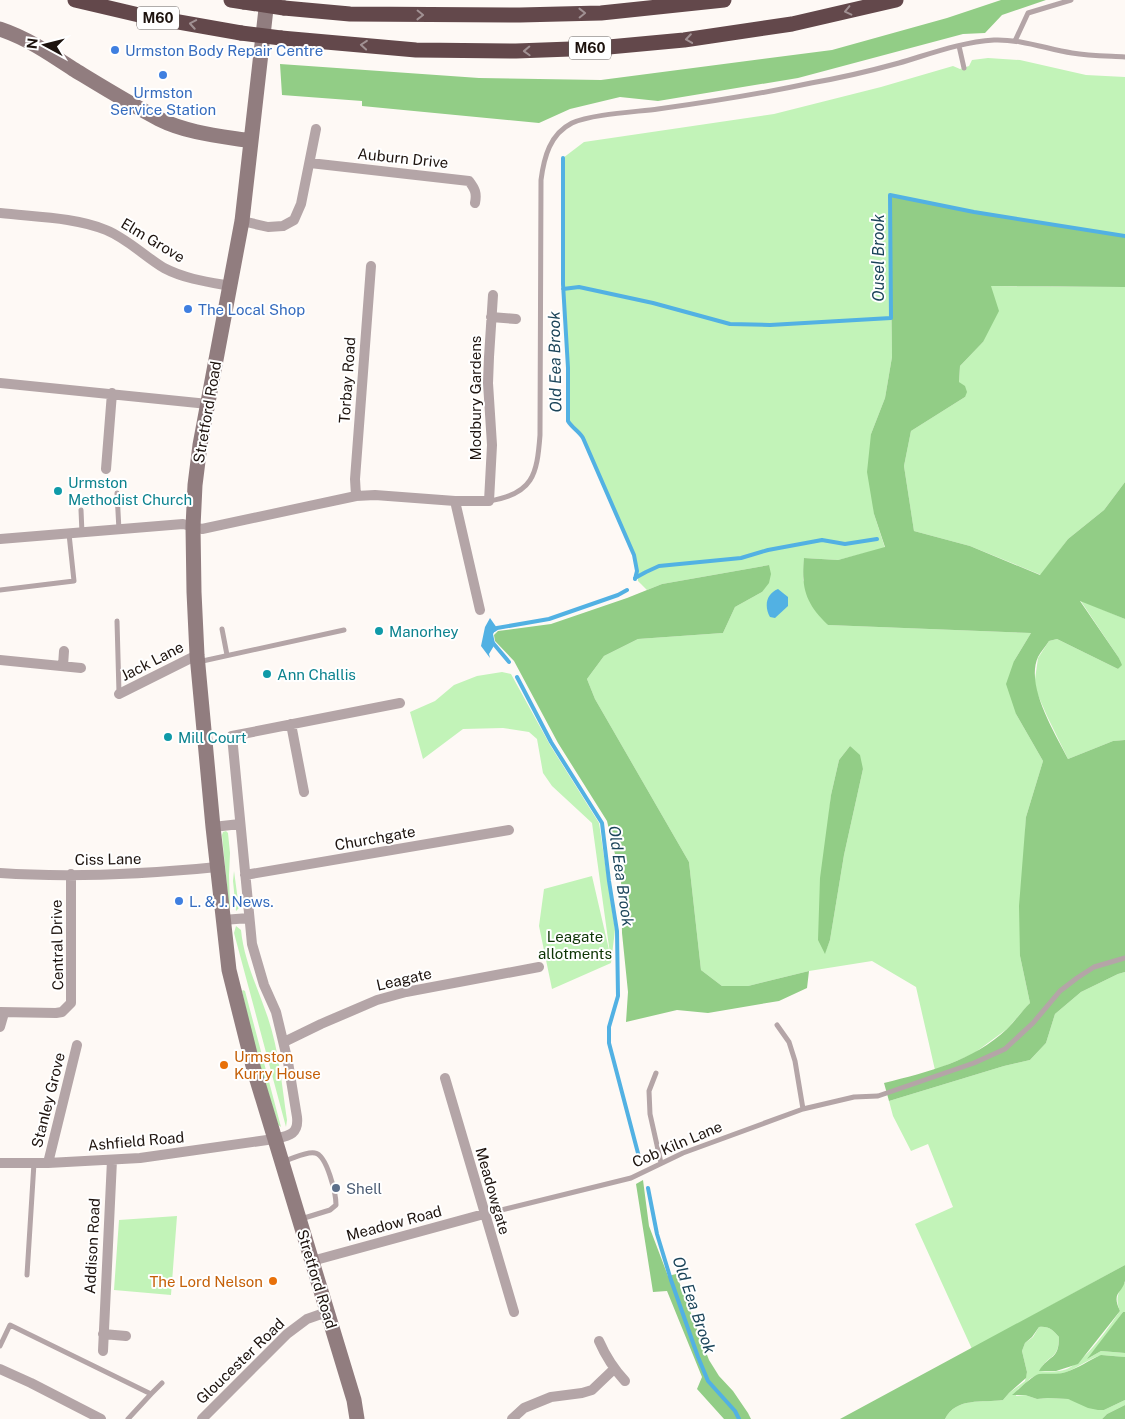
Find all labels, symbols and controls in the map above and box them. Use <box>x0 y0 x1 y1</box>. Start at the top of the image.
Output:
one-way arrow <box>844 5 853 16</box>
road number: M60 <box>137 7 179 30</box>
one-way arrow <box>579 8 587 19</box>
one-way arrow <box>416 10 424 20</box>
north arrow <box>20 20 70 70</box>
one-way arrow <box>188 20 197 30</box>
one-way arrow <box>684 33 692 44</box>
road number: M60 <box>569 36 611 59</box>
text: N <box>23 37 41 50</box>
one-way arrow <box>360 40 368 51</box>
place label: Urmston Body Repair Centre <box>125 42 323 59</box>
marker: Urmston Body Repair Centre <box>109 44 121 56</box>
one-way arrow <box>522 45 530 56</box>
marker: Urmston Service Station <box>157 69 169 81</box>
place label: Urmston Service Station <box>110 84 216 118</box>
street label: Auburn Drive <box>357 145 449 171</box>
street label: Elm Grove <box>118 214 188 266</box>
water label: Ousel Brook <box>869 214 888 302</box>
place label: The Local Shop <box>198 301 305 318</box>
marker: The Local Shop <box>182 303 194 315</box>
water label: Old Eea Brook <box>545 311 565 413</box>
street label: Torbay Road <box>336 336 358 424</box>
street label: Modbury Gardens <box>467 336 484 460</box>
street label: Stretford Road <box>190 360 224 464</box>
place label: Urmston Methodist Church <box>68 474 192 508</box>
marker: Urmston Methodist Church <box>52 485 64 497</box>
place label: Manorhey <box>389 623 459 640</box>
marker: Manorhey <box>373 625 385 637</box>
street label: Jack Lane <box>118 638 186 684</box>
place label: Ann Challis <box>277 666 356 683</box>
marker: Ann Challis <box>261 668 273 680</box>
place label: Mill Court <box>178 729 247 746</box>
marker: Mill Court <box>162 731 174 743</box>
street label: Churchgate <box>333 823 417 853</box>
water label: Old Eea Brook <box>605 824 638 928</box>
street label: Ciss Lane <box>75 850 141 868</box>
place label: L. & J. News. <box>189 893 274 910</box>
marker: L. & J. News. <box>173 895 185 907</box>
street label: Central Drive <box>48 899 66 991</box>
park label: Leagate allotments <box>538 928 612 962</box>
street label: Leagate <box>375 964 433 994</box>
place label: Urmston Kurry House <box>234 1048 321 1082</box>
street label: Stanley Grove <box>28 1051 68 1149</box>
marker: Urmston Kurry House <box>218 1059 230 1071</box>
street label: Cob Kiln Lane <box>630 1117 724 1171</box>
street label: Ashfield Road <box>87 1128 185 1154</box>
street label: Meadowgate <box>472 1145 514 1237</box>
place label: Shell <box>346 1180 382 1197</box>
marker: Shell <box>330 1182 342 1194</box>
street label: Addison Road <box>81 1198 103 1294</box>
street label: Meadow Road <box>344 1202 444 1244</box>
street label: Stretford Road <box>294 1227 340 1331</box>
water label: Old Eea Brook <box>669 1254 720 1356</box>
place label: The Lord Nelson <box>149 1273 263 1290</box>
marker: The Lord Nelson <box>267 1275 279 1287</box>
street label: Gloucester Road <box>193 1315 287 1407</box>

